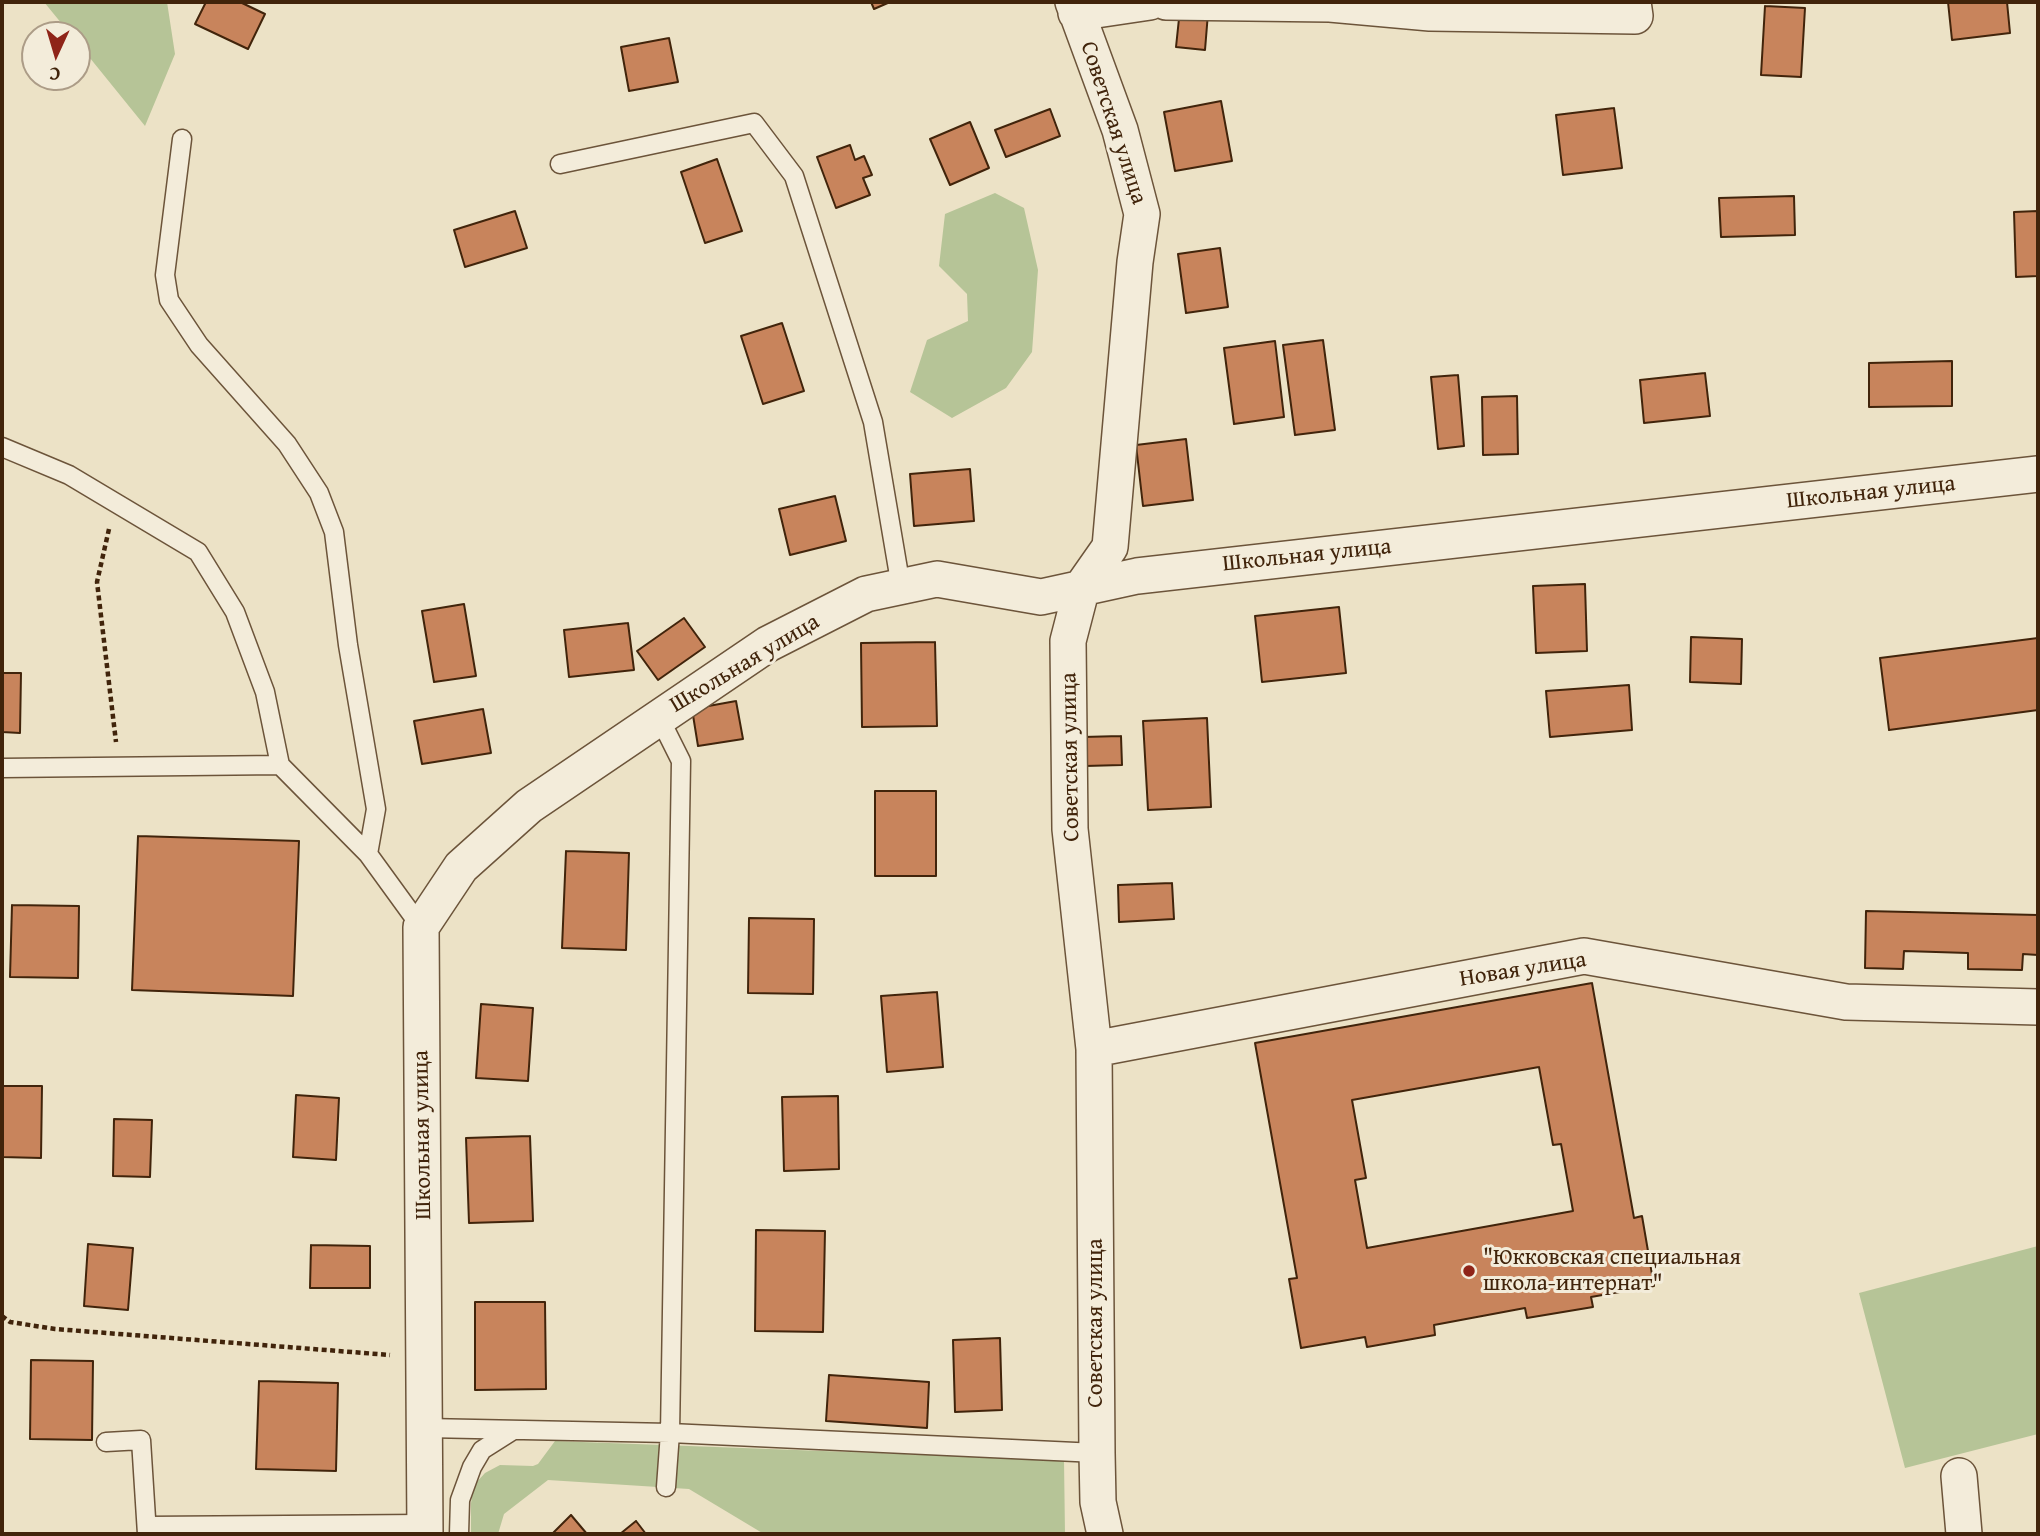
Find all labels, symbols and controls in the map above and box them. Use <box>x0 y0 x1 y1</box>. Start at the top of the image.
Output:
north arrow <box>21 21 91 91</box>
street label: Советская улица <box>1074 38 1152 208</box>
text: С <box>48 61 61 89</box>
street label: Школьная улица <box>1785 470 1957 516</box>
street label: Школьная улица <box>1221 533 1393 579</box>
street label: Школьная улица <box>665 608 825 720</box>
street label: Советская улица <box>1056 672 1086 842</box>
street label: Новая улица <box>1458 946 1588 994</box>
street label: Школьная улица <box>408 1050 438 1220</box>
street label: Советская улица <box>1082 1238 1110 1408</box>
place label: "Юкковская специальная школа-интернат" <box>1483 1244 1741 1298</box>
marker: "Юкковская специальная школа-интернат" <box>1461 1263 1477 1279</box>

